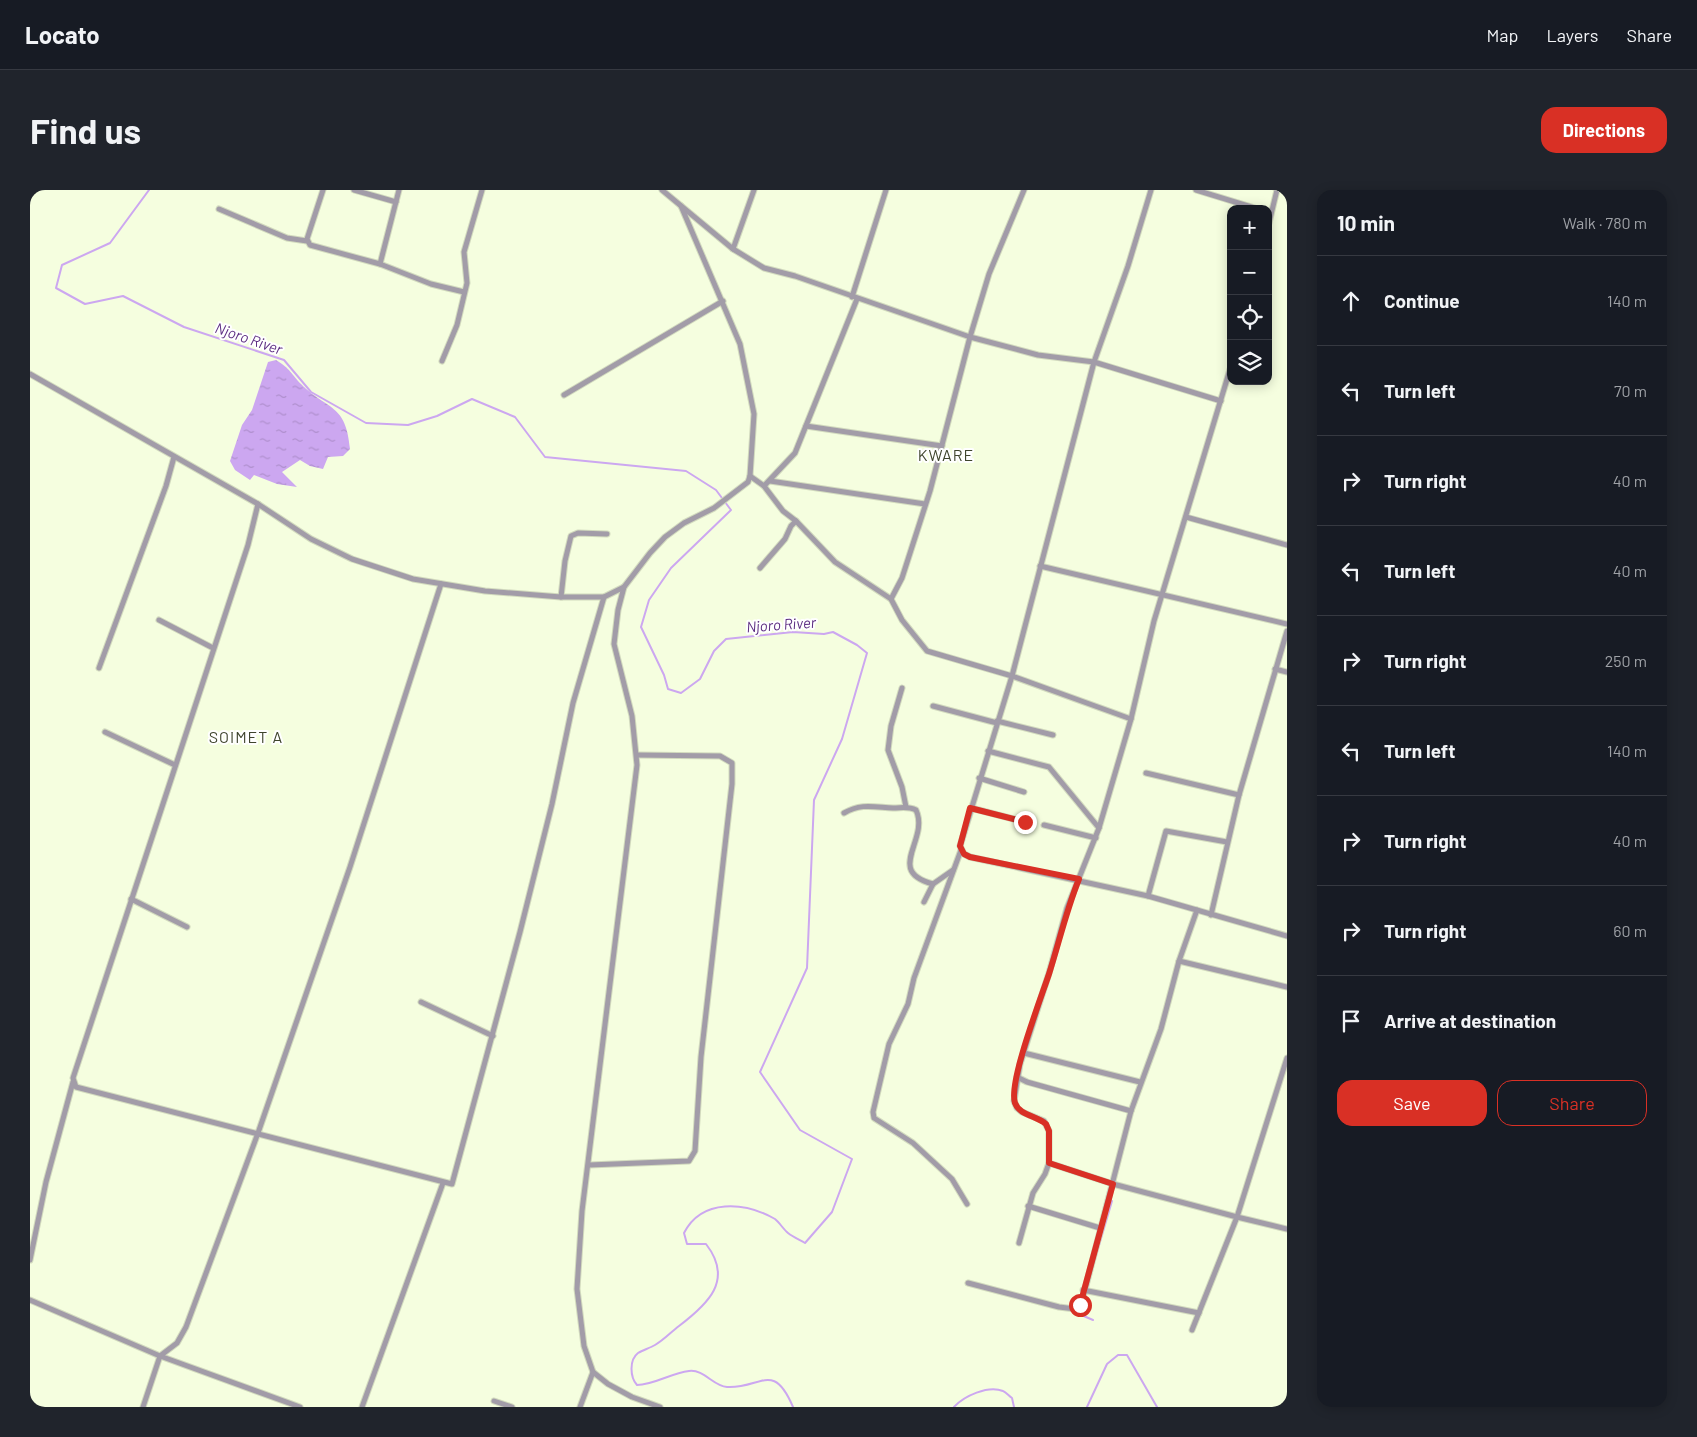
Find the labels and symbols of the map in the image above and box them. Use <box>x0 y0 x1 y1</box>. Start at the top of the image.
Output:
water label: Njoro River <box>213 318 286 358</box>
district label: KWARE <box>918 445 974 464</box>
water label: Njoro River <box>746 613 817 635</box>
district label: SOIMET A <box>209 727 283 746</box>
route end <box>1014 811 1037 834</box>
route start <box>1069 1294 1092 1317</box>

